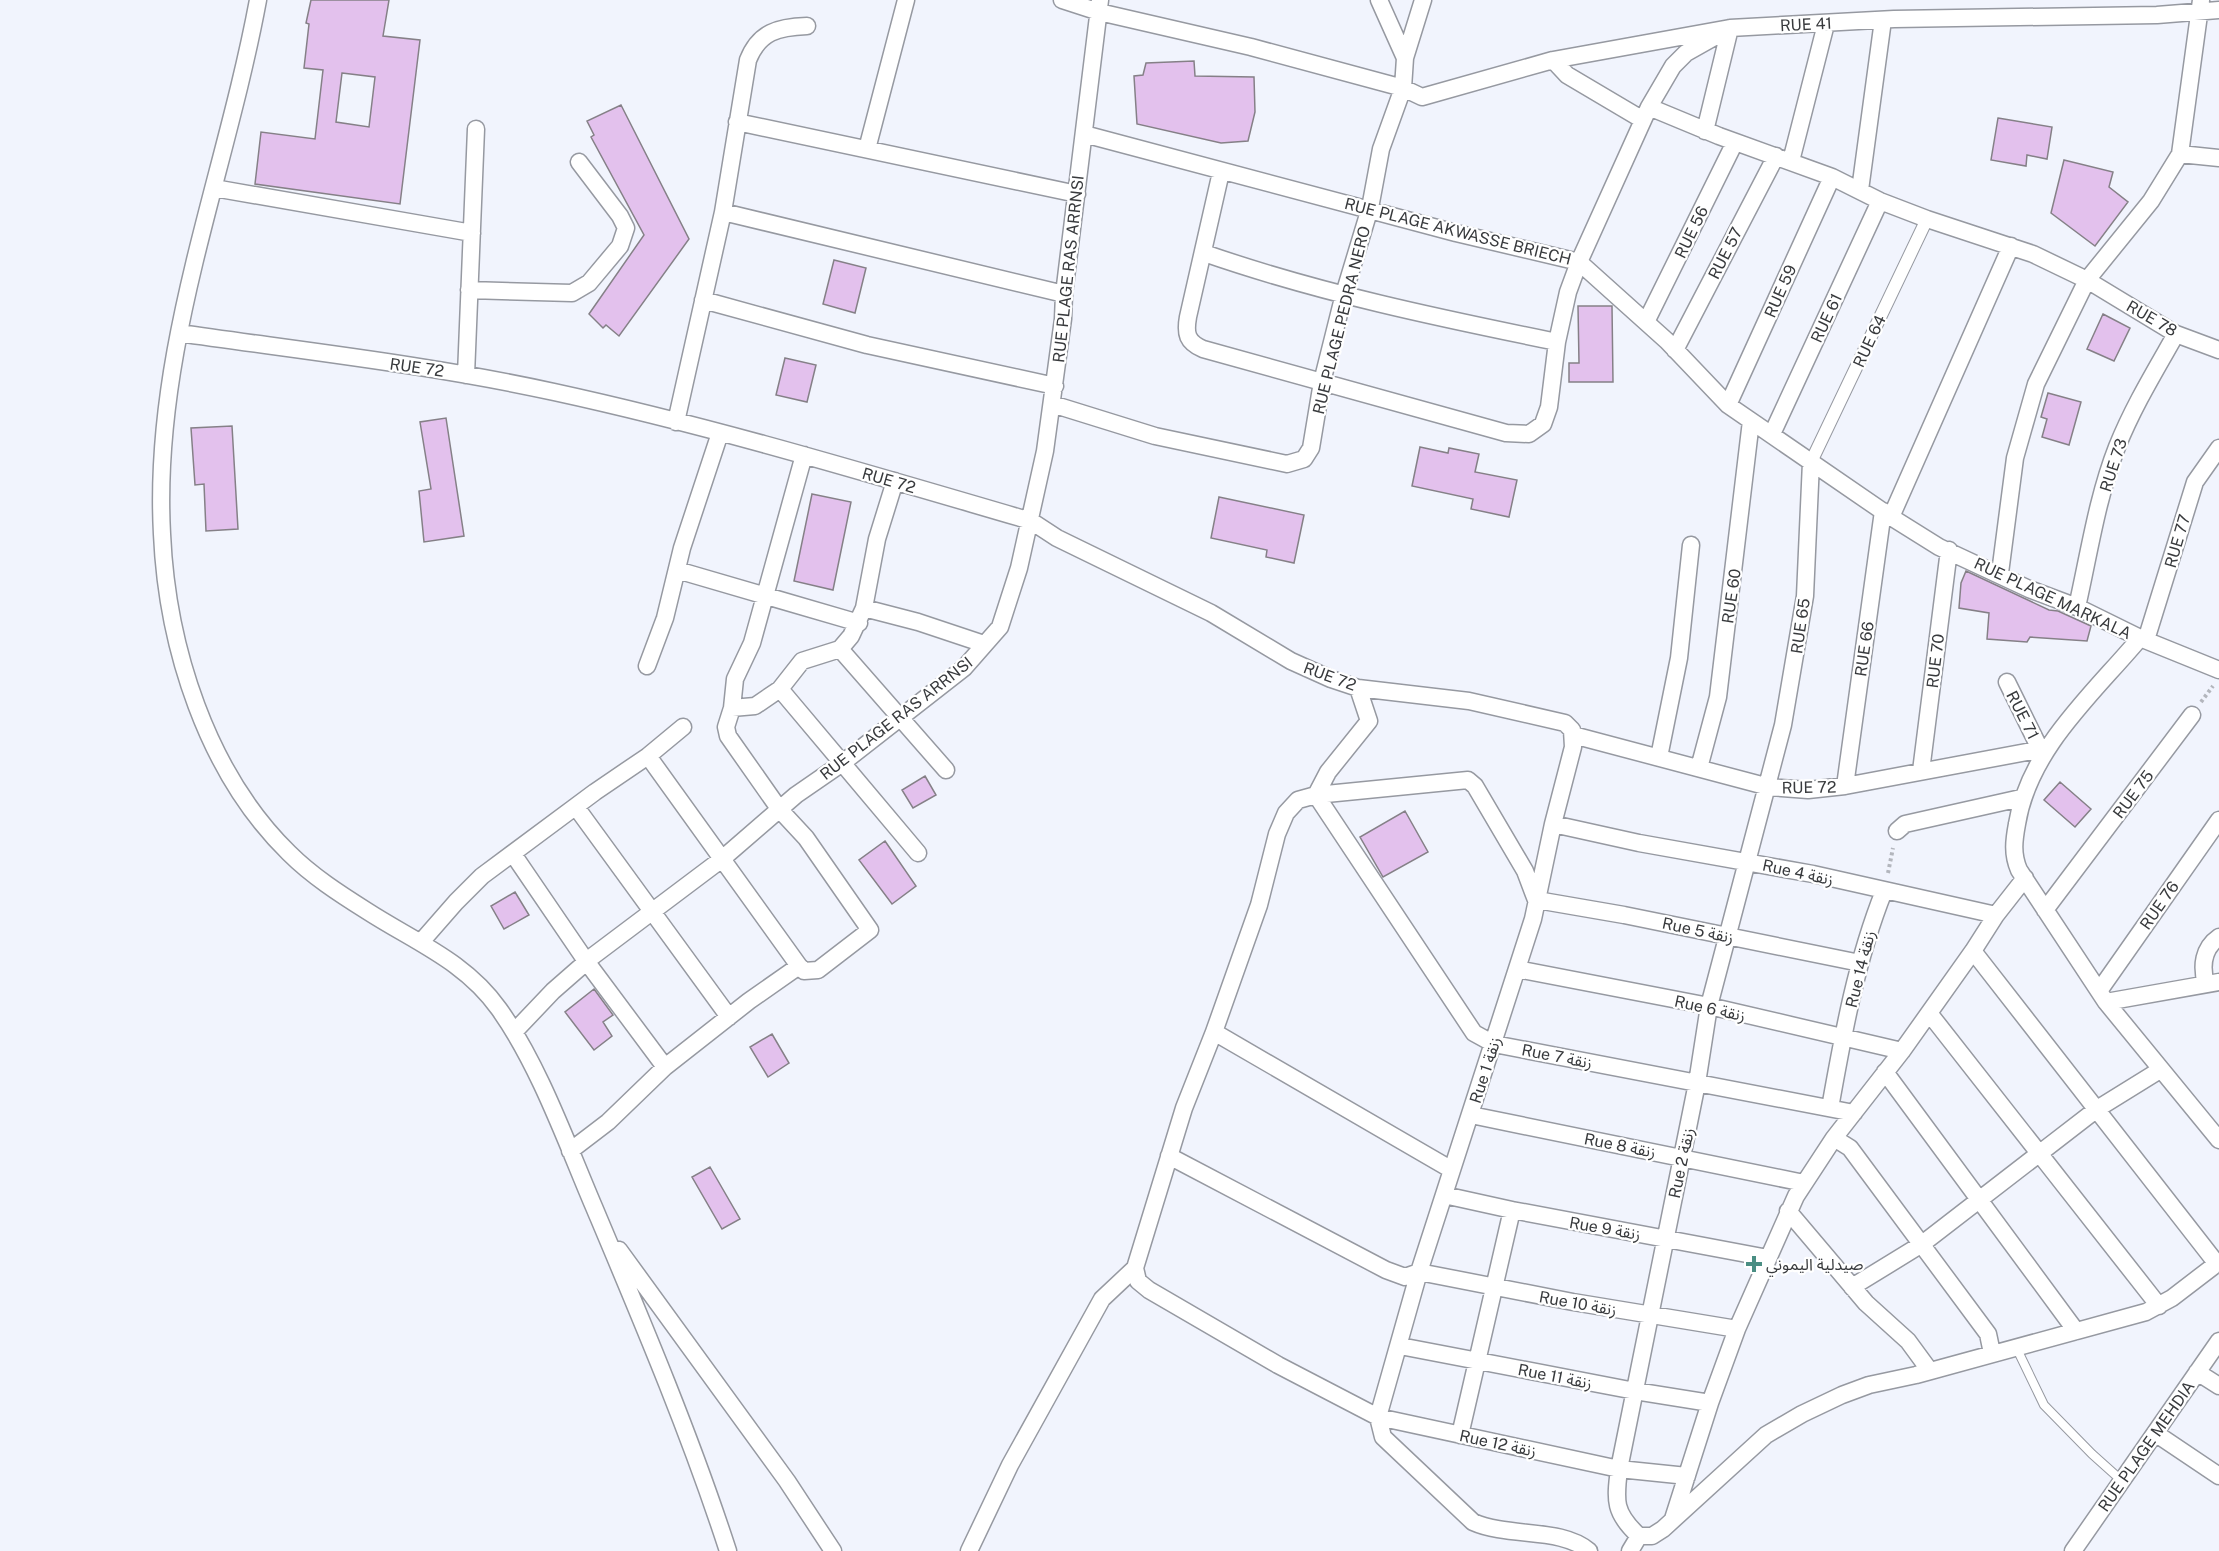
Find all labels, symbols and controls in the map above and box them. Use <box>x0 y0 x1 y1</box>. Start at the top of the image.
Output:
street label: RUE 41 <box>1780 14 1833 35</box>
street label: RUE PLAGE RAS ARRNSI <box>1049 174 1088 364</box>
street label: RUE PLAGE AKWASSE BRIECH <box>1342 194 1573 269</box>
street label: RUE 56 <box>1671 203 1712 261</box>
street label: RUE PLAGE PEDRA NERO <box>1309 224 1374 416</box>
street label: RUE 57 <box>1704 224 1746 282</box>
street label: RUE 59 <box>1760 262 1800 321</box>
street label: RUE 61 <box>1807 291 1846 346</box>
street label: RUE 78 <box>2123 296 2180 340</box>
street label: RUE 64 <box>1849 312 1890 370</box>
street label: RUE 72 <box>388 354 445 381</box>
street label: RUE 73 <box>2096 436 2131 494</box>
street label: RUE 72 <box>860 464 918 497</box>
street label: RUE 77 <box>2161 512 2194 570</box>
street label: RUE PLAGE MARKALA <box>1971 554 2134 643</box>
street label: RUE 60 <box>1718 567 1745 625</box>
street label: RUE 65 <box>1787 597 1814 655</box>
street label: RUE 66 <box>1851 620 1878 678</box>
street label: RUE 70 <box>1923 633 1948 689</box>
street label: RUE PLAGE RAS ARRNSI <box>816 653 976 784</box>
street label: RUE 72 <box>1301 658 1359 695</box>
street label: RUE 71 <box>2002 688 2043 743</box>
street label: RUE 75 <box>2109 766 2158 822</box>
street label: RUE 72 <box>1781 778 1837 797</box>
street label: Rue 4 زنقة <box>1761 856 1835 889</box>
street label: RUE 76 <box>2136 877 2183 933</box>
street label: Rue 5 زنقة <box>1661 914 1735 947</box>
street label: Rue 14 زنقة <box>1842 929 1879 1010</box>
street label: Rue 6 زنقة <box>1673 992 1747 1025</box>
street label: Rue 1 زنقة <box>1466 1035 1505 1106</box>
street label: Rue 7 زنقة <box>1520 1040 1594 1073</box>
street label: Rue 2 زنقة <box>1665 1126 1698 1200</box>
street label: Rue 8 زنقة <box>1583 1129 1657 1162</box>
street label: Rue 9 زنقة <box>1568 1213 1642 1244</box>
place label: صيدلية اليموني <box>1766 1255 1864 1277</box>
marker: صيدلية اليموني <box>1747 1257 1761 1271</box>
street label: Rue 10 زنقة <box>1538 1287 1618 1320</box>
street label: Rue 11 زنقة <box>1516 1360 1594 1393</box>
street label: RUE PLAGE MEHDIA <box>2094 1377 2199 1515</box>
street label: Rue 12 زنقة <box>1458 1426 1538 1461</box>

